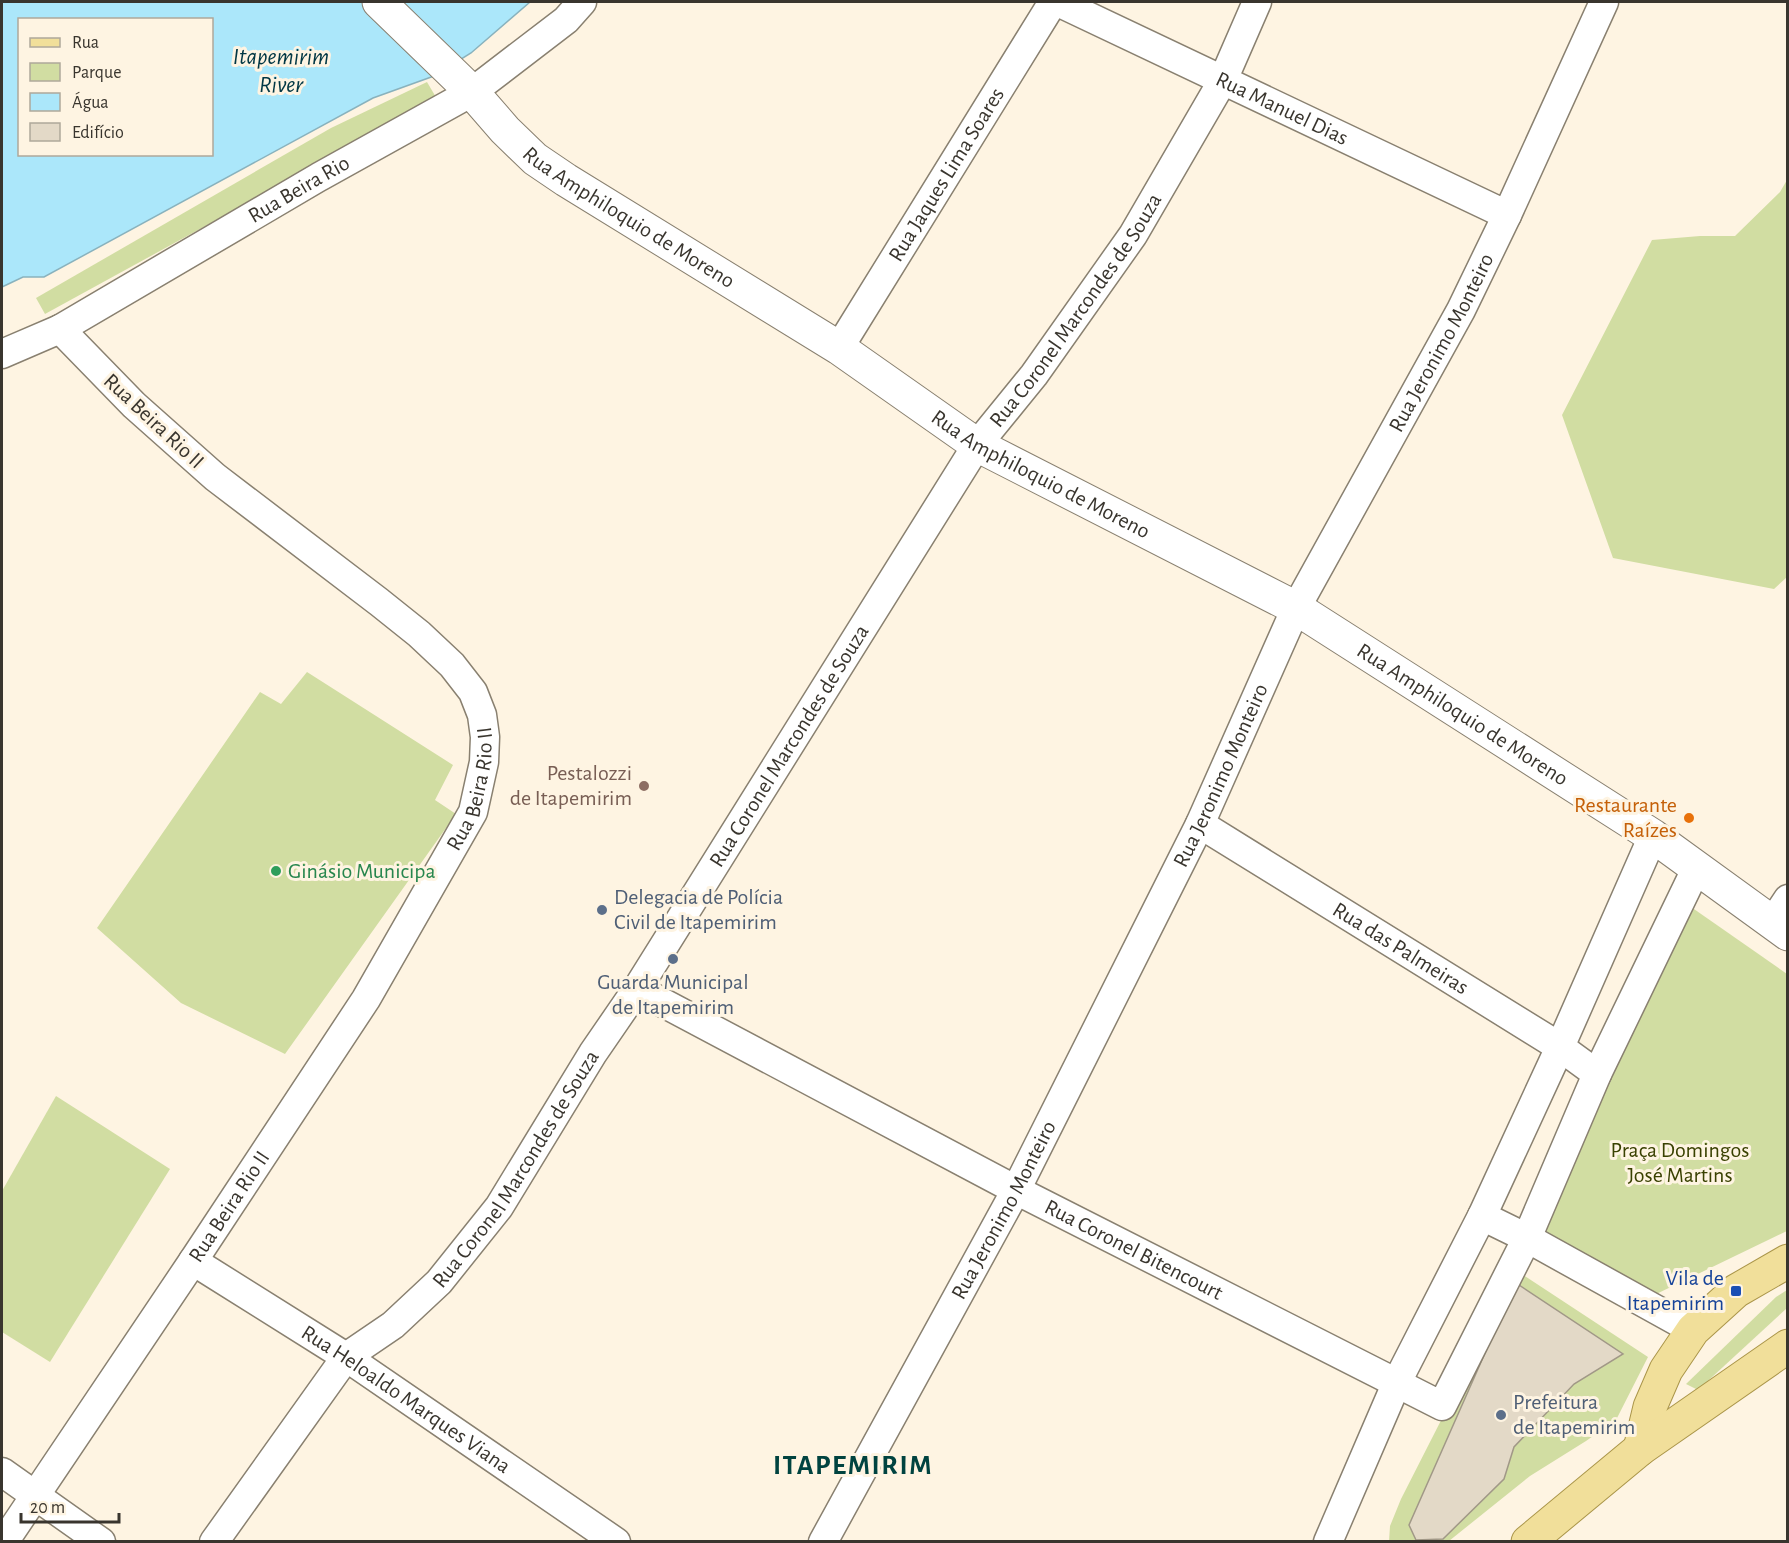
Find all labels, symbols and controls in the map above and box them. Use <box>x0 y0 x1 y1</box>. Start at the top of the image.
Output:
legend <box>18 18 213 156</box>
text: Rua <box>72 34 99 52</box>
water label: Itapemirim River <box>233 45 329 97</box>
text: Parque <box>72 64 121 82</box>
street label: Rua Manuel Dias <box>1212 68 1352 149</box>
street label: Rua Jaques Lima Soares <box>884 84 1008 265</box>
text: Água <box>72 91 109 112</box>
text: Edifício <box>72 124 124 142</box>
street label: Rua Amphiloquio de Moreno <box>519 143 739 292</box>
street label: Rua Beira Rio <box>244 151 353 227</box>
street label: Rua Coronel Marcondes de Souza <box>985 190 1166 431</box>
street label: Rua Jeronimo Monteiro <box>1385 250 1498 436</box>
street label: Rua Beira Rio II <box>100 369 208 473</box>
street label: Rua Amphiloquio de Moreno <box>927 406 1154 542</box>
street label: Rua Coronel Marcondes de Souza <box>705 621 873 871</box>
street label: Rua Amphiloquio de Moreno <box>1353 639 1572 790</box>
street label: Rua Jeronimo Monteiro <box>1169 680 1272 870</box>
street label: Rua Beira Rio II <box>442 726 496 854</box>
place label: Pestalozzi de Itapemirim <box>510 762 632 809</box>
marker: Pestalozzi de Itapemirim <box>637 779 651 793</box>
place label: Restaurante Raízes <box>1574 794 1677 841</box>
marker: Restaurante Raízes <box>1682 811 1696 825</box>
place label: Ginásio Municipa <box>288 860 436 882</box>
marker: Ginásio Municipa <box>269 864 283 878</box>
place label: Delegacia de Polícia Civil de Itapemirim <box>614 886 783 933</box>
street label: Rua das Palmeiras <box>1329 898 1472 998</box>
marker: Delegacia de Polícia Civil de Itapemirim <box>595 903 609 917</box>
marker: Guarda Municipal de Itapemirim <box>666 952 680 966</box>
place label: Guarda Municipal de Itapemirim <box>597 971 749 1018</box>
street label: Rua Coronel Marcondes de Souza <box>428 1046 603 1292</box>
street label: Rua Jeronimo Monteiro <box>947 1117 1060 1303</box>
park label: Praça Domingos José Martins <box>1611 1139 1749 1186</box>
street label: Rua Beira Rio II <box>184 1147 274 1266</box>
street label: Rua Coronel Bitencourt <box>1041 1195 1226 1304</box>
place label: Vila de Itapemirim <box>1627 1267 1724 1314</box>
marker: Vila de Itapemirim <box>1729 1284 1743 1298</box>
street label: Rua Heloaldo Marques Viana <box>298 1321 515 1477</box>
place label: Prefeitura de Itapemirim <box>1513 1391 1635 1438</box>
marker: Prefeitura de Itapemirim <box>1494 1408 1508 1422</box>
district label: ITAPEMIRIM <box>773 1452 933 1480</box>
scale bar <box>21 1486 118 1524</box>
text: 20 m <box>30 1499 65 1517</box>

